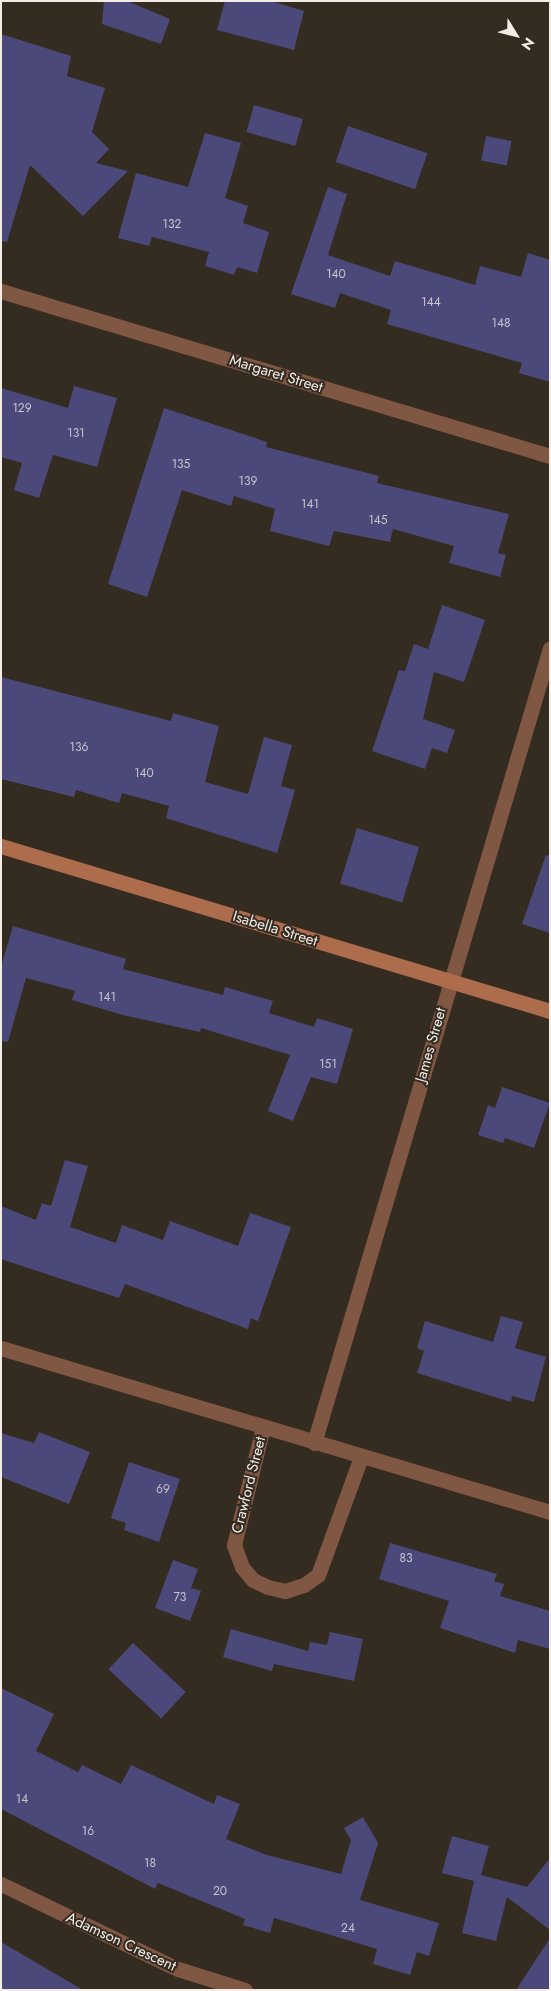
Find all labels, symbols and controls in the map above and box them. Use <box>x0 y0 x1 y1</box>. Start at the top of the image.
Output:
north arrow <box>491 10 541 60</box>
text: N <box>517 33 539 54</box>
house number: 132 <box>163 218 181 232</box>
house number: 140 <box>326 268 346 282</box>
house number: 144 <box>421 296 441 310</box>
house number: 148 <box>492 317 510 331</box>
street label: Margaret Street <box>227 351 325 397</box>
house number: 129 <box>12 402 32 416</box>
house number: 131 <box>67 427 85 441</box>
house number: 135 <box>172 458 190 472</box>
house number: 139 <box>239 475 257 489</box>
house number: 141 <box>301 498 319 512</box>
house number: 145 <box>368 514 388 528</box>
house number: 136 <box>70 741 88 755</box>
house number: 140 <box>134 767 154 781</box>
street label: Isabella Street <box>230 908 320 950</box>
house number: 141 <box>98 991 116 1005</box>
street label: James Street <box>412 1006 450 1084</box>
house number: 151 <box>319 1058 337 1072</box>
street label: Crawford Street <box>228 1435 270 1535</box>
house number: 69 <box>156 1483 170 1497</box>
house number: 83 <box>399 1552 413 1566</box>
house number: 73 <box>174 1591 186 1605</box>
house number: 14 <box>16 1793 28 1807</box>
house number: 16 <box>82 1825 94 1839</box>
house number: 18 <box>144 1857 156 1871</box>
house number: 20 <box>213 1885 227 1899</box>
street label: Adamson Crescent <box>63 1909 179 1975</box>
house number: 24 <box>341 1922 355 1936</box>

